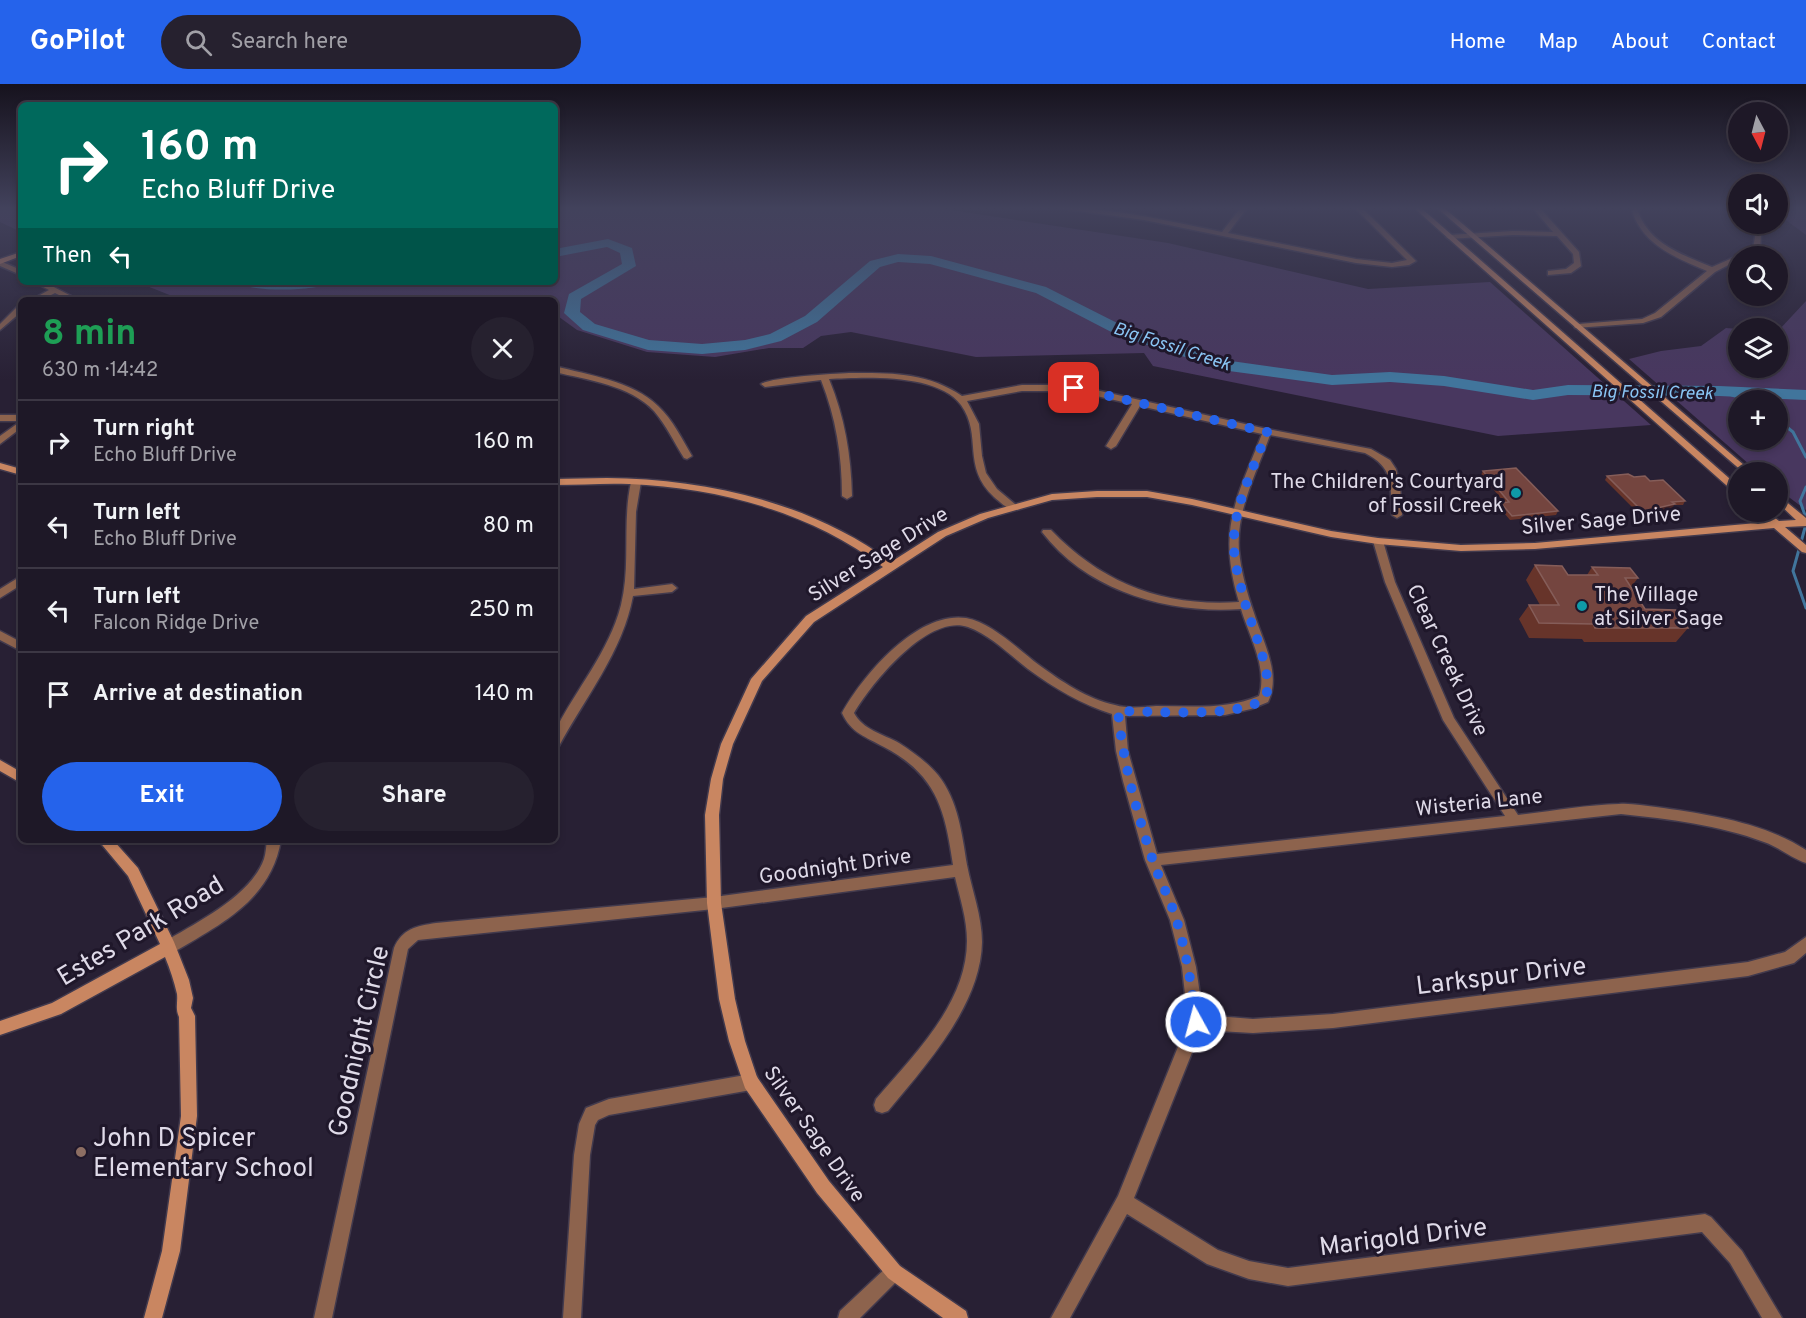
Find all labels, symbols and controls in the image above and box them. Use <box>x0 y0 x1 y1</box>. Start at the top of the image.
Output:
search box <box>161 15 581 69</box>
text: GoPilot <box>30 24 125 60</box>
icon: search <box>182 26 215 59</box>
text: Search here <box>230 29 348 56</box>
text: Home <box>1450 29 1506 56</box>
text: Map <box>1539 29 1578 56</box>
text: About <box>1611 29 1669 56</box>
text: Contact <box>1702 29 1776 56</box>
north arrow <box>1728 102 1788 162</box>
map controls <box>1728 102 1788 522</box>
text: 160 m <box>141 122 259 175</box>
icon: right <box>42 126 120 204</box>
text: Echo Bluff Drive <box>141 174 335 208</box>
button: sound <box>1728 174 1788 234</box>
icon: left <box>104 240 137 273</box>
text: Then <box>42 243 92 270</box>
button: search <box>1728 246 1788 306</box>
text: 8 min <box>42 312 137 358</box>
button: close <box>471 317 534 380</box>
water label: Big Fossil Creek <box>1110 318 1234 377</box>
button: layers <box>1728 318 1788 378</box>
text: 630 m · 14:42 <box>42 358 158 384</box>
pin <box>1048 362 1099 413</box>
icon: arrive <box>1057 371 1090 404</box>
water label: Big Fossil Creek <box>1591 381 1714 406</box>
button: + <box>1728 390 1788 450</box>
text: Turn right <box>93 416 195 443</box>
icon: right <box>42 426 75 459</box>
text: 160 m <box>475 429 534 456</box>
text: Echo Bluff Drive <box>93 443 237 469</box>
button: − <box>1728 462 1788 522</box>
place label: The Children's Courtyard of Fossil Creek <box>1270 469 1504 520</box>
marker: The Children's Courtyard of Fossil Creek <box>1509 486 1523 500</box>
text: Turn left <box>93 500 181 527</box>
street label: Silver Sage Drive <box>804 501 954 609</box>
street label: Silver Sage Drive <box>1520 501 1682 542</box>
icon: left <box>42 510 75 543</box>
text: 80 m <box>483 513 534 540</box>
text: Echo Bluff Drive <box>93 527 237 553</box>
street label: Clear Creek Drive <box>1400 580 1494 741</box>
place label: The Village at Silver Sage <box>1594 582 1723 633</box>
text: Turn left <box>93 584 181 611</box>
icon: left <box>42 594 75 627</box>
text: 250 m <box>469 597 534 624</box>
marker: The Village at Silver Sage <box>1575 599 1589 613</box>
text: Falcon Ridge Drive <box>93 611 259 637</box>
icon: arrive <box>42 678 75 711</box>
text: Arrive at destination <box>93 681 303 708</box>
text: 140 m <box>475 681 534 708</box>
button: Exit <box>42 762 282 831</box>
button: Share <box>294 762 534 831</box>
street label: Wisteria Lane <box>1414 783 1544 824</box>
street label: Goodnight Drive <box>757 843 913 892</box>
street label: Estes Park Road <box>52 869 231 995</box>
street label: Goodnight Circle <box>322 943 398 1140</box>
street label: Larkspur Drive <box>1414 951 1588 1004</box>
position arrow <box>1164 990 1228 1054</box>
street label: Silver Sage Drive <box>757 1061 871 1208</box>
place label: John D Spicer Elementary School <box>93 1123 314 1186</box>
marker: John D Spicer Elementary School <box>74 1145 88 1159</box>
street label: Marigold Drive <box>1317 1212 1489 1265</box>

